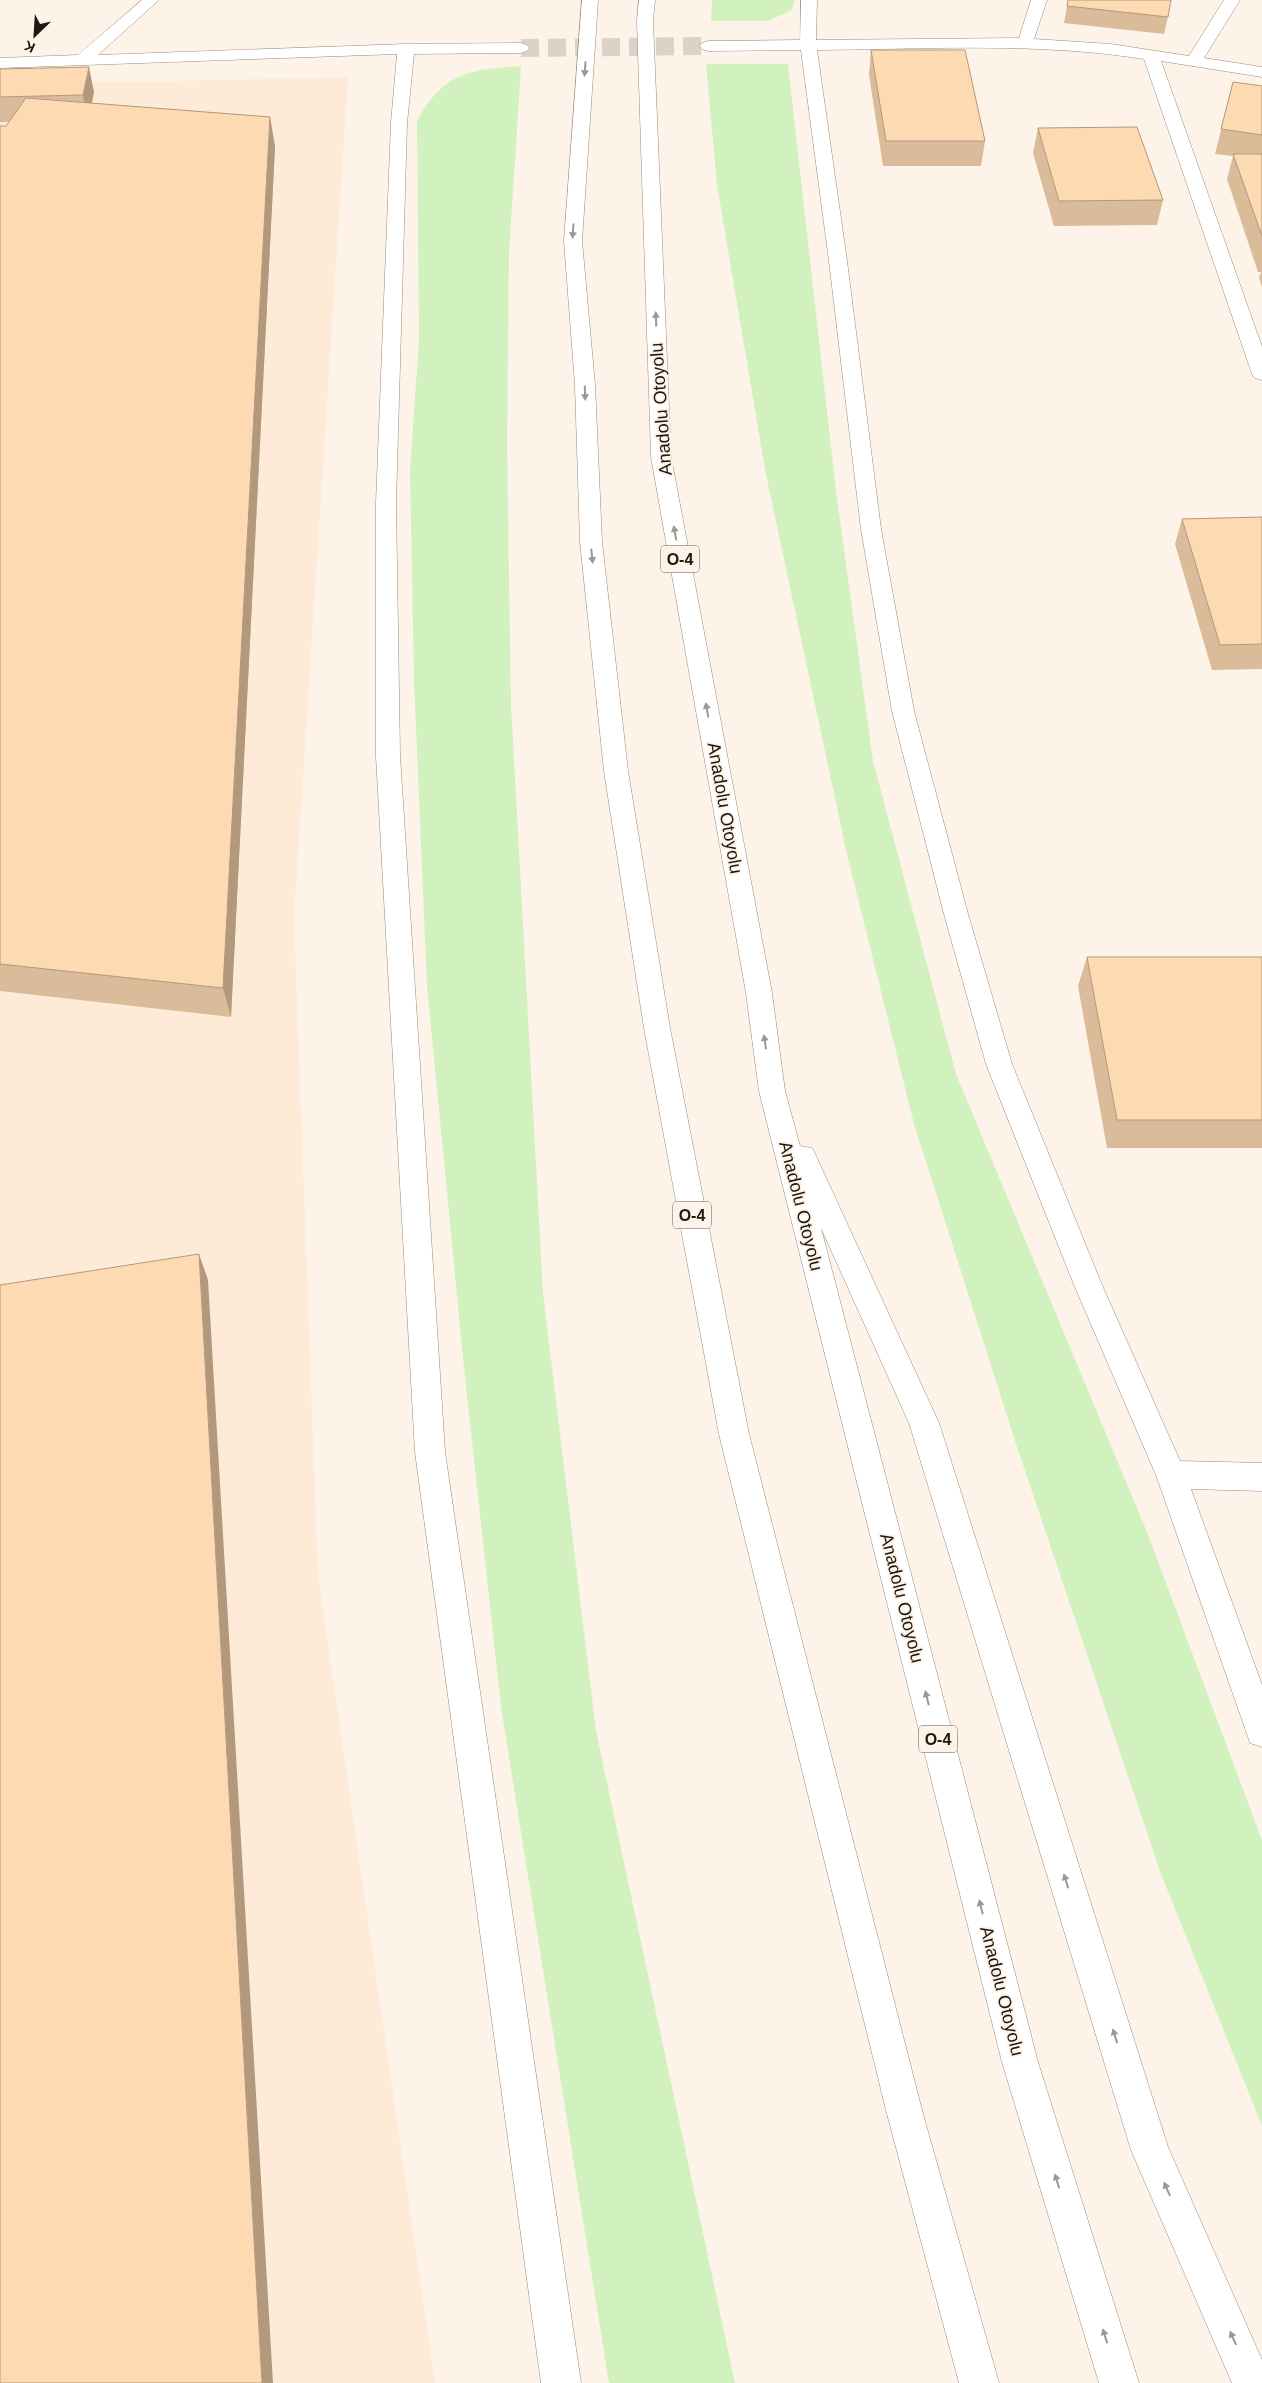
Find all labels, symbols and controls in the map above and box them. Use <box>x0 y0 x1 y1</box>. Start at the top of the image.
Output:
north arrow <box>10 10 60 60</box>
text: K <box>22 37 37 56</box>
one-way arrow <box>581 62 589 78</box>
one-way arrow <box>569 224 577 240</box>
one-way arrow <box>652 311 660 327</box>
street label: Anadolu Otoyolu <box>646 342 676 476</box>
one-way arrow <box>582 386 590 402</box>
one-way arrow <box>671 525 679 541</box>
road number: O-4 <box>661 546 699 572</box>
one-way arrow <box>588 548 596 564</box>
one-way arrow <box>703 702 711 718</box>
street label: Anadolu Otoyolu <box>704 741 746 875</box>
one-way arrow <box>761 1034 769 1050</box>
street label: Anadolu Otoyolu <box>775 1139 827 1273</box>
road number: O-4 <box>673 1202 711 1228</box>
street label: Anadolu Otoyolu <box>876 1531 928 1665</box>
one-way arrow <box>923 1691 931 1706</box>
road number: O-4 <box>919 1726 957 1752</box>
one-way arrow <box>1062 1873 1070 1888</box>
one-way arrow <box>976 1899 984 1914</box>
street label: Anadolu Otoyolu <box>976 1924 1028 2058</box>
one-way arrow <box>1110 2028 1118 2043</box>
one-way arrow <box>1053 2174 1060 2189</box>
one-way arrow <box>1163 2182 1171 2196</box>
one-way arrow <box>1101 2329 1108 2344</box>
one-way arrow <box>1228 2331 1236 2345</box>

